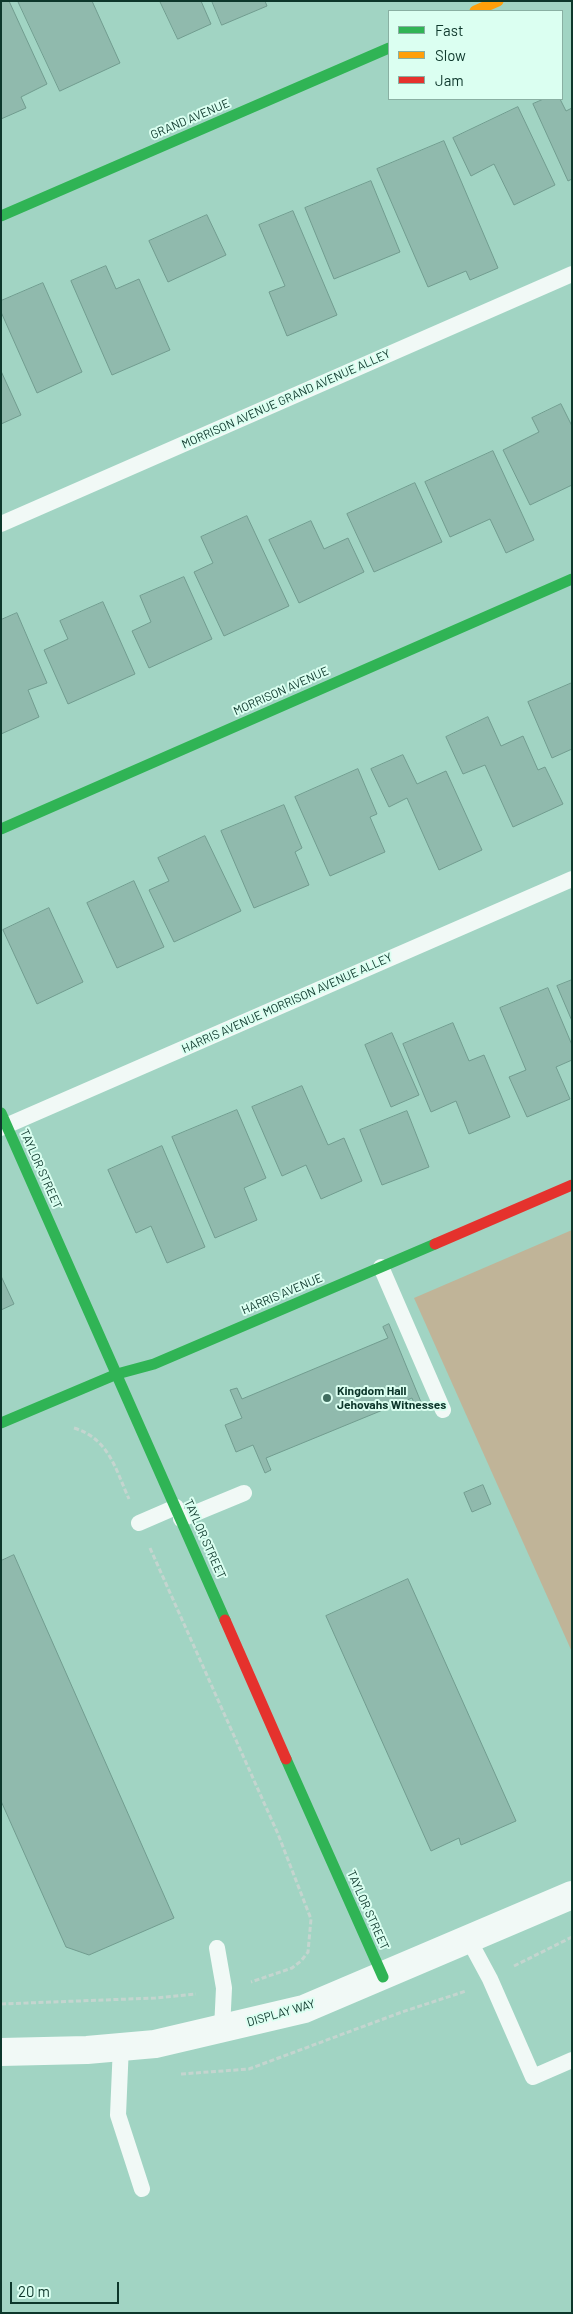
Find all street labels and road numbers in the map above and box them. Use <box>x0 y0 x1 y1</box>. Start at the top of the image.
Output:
street label: GRAND AVENUE <box>148 96 232 142</box>
street label: MORRISON AVENUE GRAND AVENUE ALLEY <box>179 346 393 452</box>
street label: MORRISON AVENUE <box>231 664 331 718</box>
street label: HARRIS AVENUE MORRISON AVENUE ALLEY <box>179 950 395 1056</box>
street label: TAYLOR STREET <box>17 1127 65 1211</box>
street label: HARRIS AVENUE <box>239 1270 325 1318</box>
street label: TAYLOR STREET <box>181 1497 229 1581</box>
street label: TAYLOR STREET <box>344 1868 392 1952</box>
street label: DISPLAY WAY <box>245 1996 317 2030</box>

